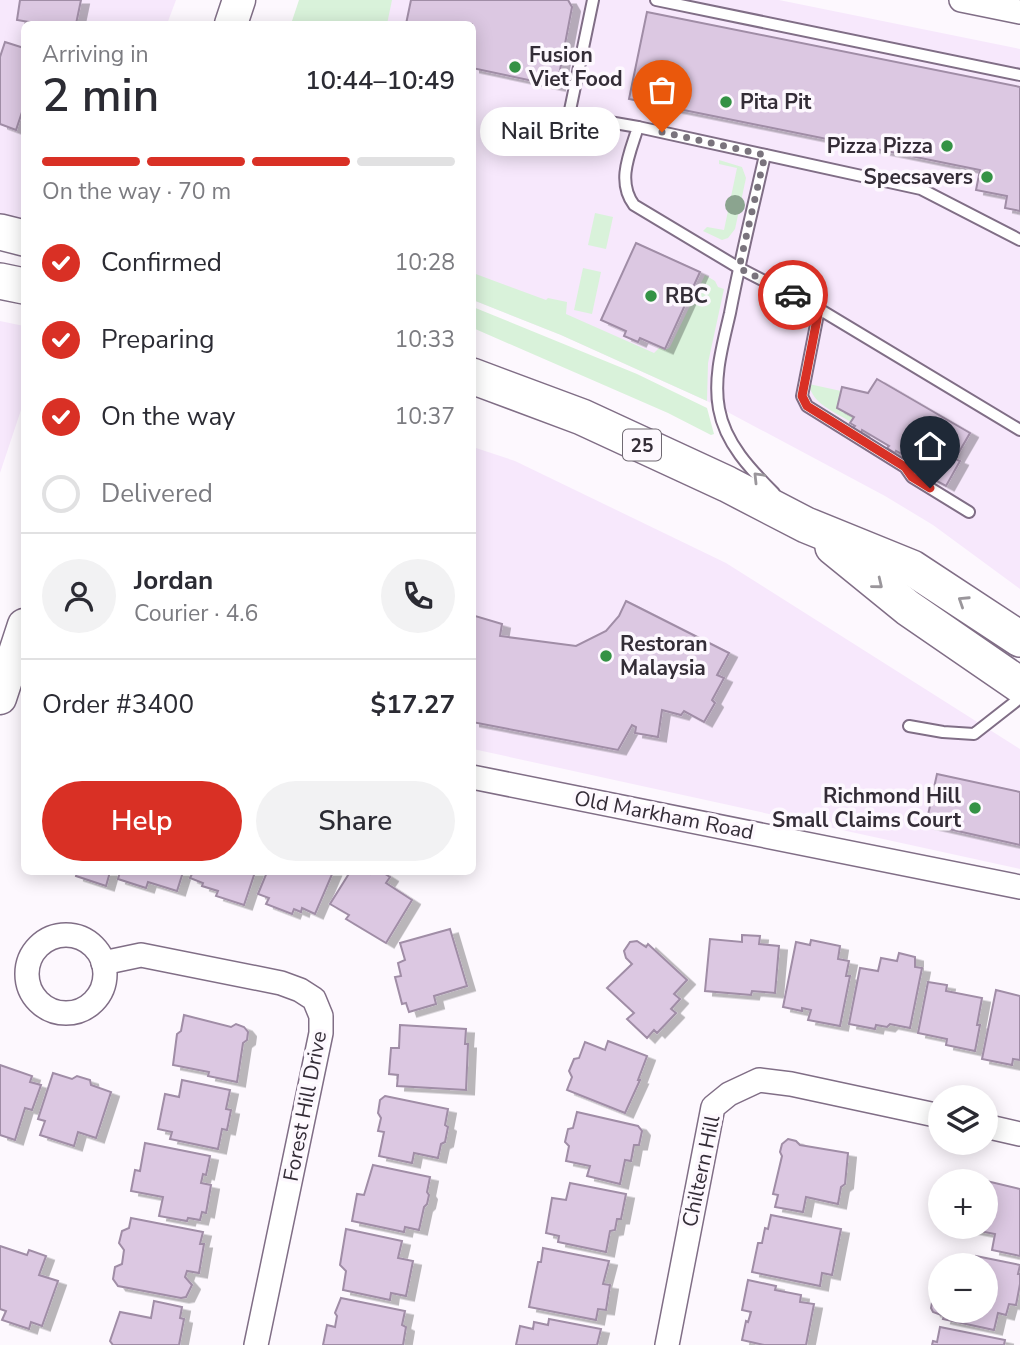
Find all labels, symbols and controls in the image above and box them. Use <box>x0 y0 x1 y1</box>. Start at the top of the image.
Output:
text: Arriving in <box>42 39 149 70</box>
place label: Fusion Viet Food <box>528 41 623 93</box>
marker: Fusion Viet Food <box>507 59 523 75</box>
pin <box>632 60 692 132</box>
text: 10:44–10:49 <box>305 63 455 98</box>
text: 2 min <box>42 64 159 127</box>
icon: bag <box>643 71 681 109</box>
place label: Pita Pit <box>740 88 812 116</box>
marker: Pita Pit <box>718 94 734 110</box>
callout: Nail Brite <box>480 108 620 156</box>
text: Nail Brite <box>501 116 599 147</box>
place label: Pizza Pizza <box>827 132 933 160</box>
marker: Pizza Pizza <box>939 138 955 154</box>
place label: Specsavers <box>864 163 973 191</box>
marker: Specsavers <box>979 169 995 185</box>
text: On the way · 70 m <box>42 176 231 207</box>
icon: check <box>42 244 80 282</box>
text: Confirmed <box>101 245 222 280</box>
text: 10:28 <box>395 247 455 278</box>
courier <box>758 260 828 330</box>
icon: car <box>774 276 812 314</box>
place label: RBC <box>665 282 708 310</box>
marker: RBC <box>643 288 659 304</box>
icon: check <box>42 321 80 359</box>
text: Preparing <box>101 322 214 357</box>
text: 10:33 <box>395 324 455 355</box>
icon: check <box>42 398 80 436</box>
text: On the way <box>101 399 235 434</box>
text: 10:37 <box>395 401 455 432</box>
pin <box>900 416 960 488</box>
icon: home <box>911 427 949 465</box>
road number: 25 <box>623 430 661 460</box>
one-way arrow <box>753 472 766 485</box>
text: Delivered <box>101 476 213 511</box>
button: person <box>42 559 116 633</box>
button: phone <box>381 559 455 633</box>
text: Jordan <box>134 563 213 598</box>
one-way arrow <box>870 575 882 588</box>
one-way arrow <box>958 596 971 609</box>
text: Courier · 4.6 <box>134 598 258 629</box>
place label: Restoran Malaysia <box>620 630 708 682</box>
marker: Restoran Malaysia <box>598 648 614 664</box>
text: Order #3400 <box>42 687 194 722</box>
text: $17.27 <box>371 687 455 722</box>
button: Help <box>42 781 242 861</box>
button: Share <box>256 781 455 861</box>
place label: Richmond Hill Small Claims Court <box>772 782 962 834</box>
street label: Old Markham Road <box>572 784 756 846</box>
marker: Richmond Hill Small Claims Court <box>967 800 983 816</box>
street label: Forest Hill Drive <box>277 1028 333 1184</box>
map controls <box>928 1085 998 1323</box>
button: layers <box>928 1085 998 1155</box>
street label: Chiltern Hill <box>676 1112 727 1229</box>
button: + <box>928 1169 998 1239</box>
button: − <box>928 1253 998 1323</box>

